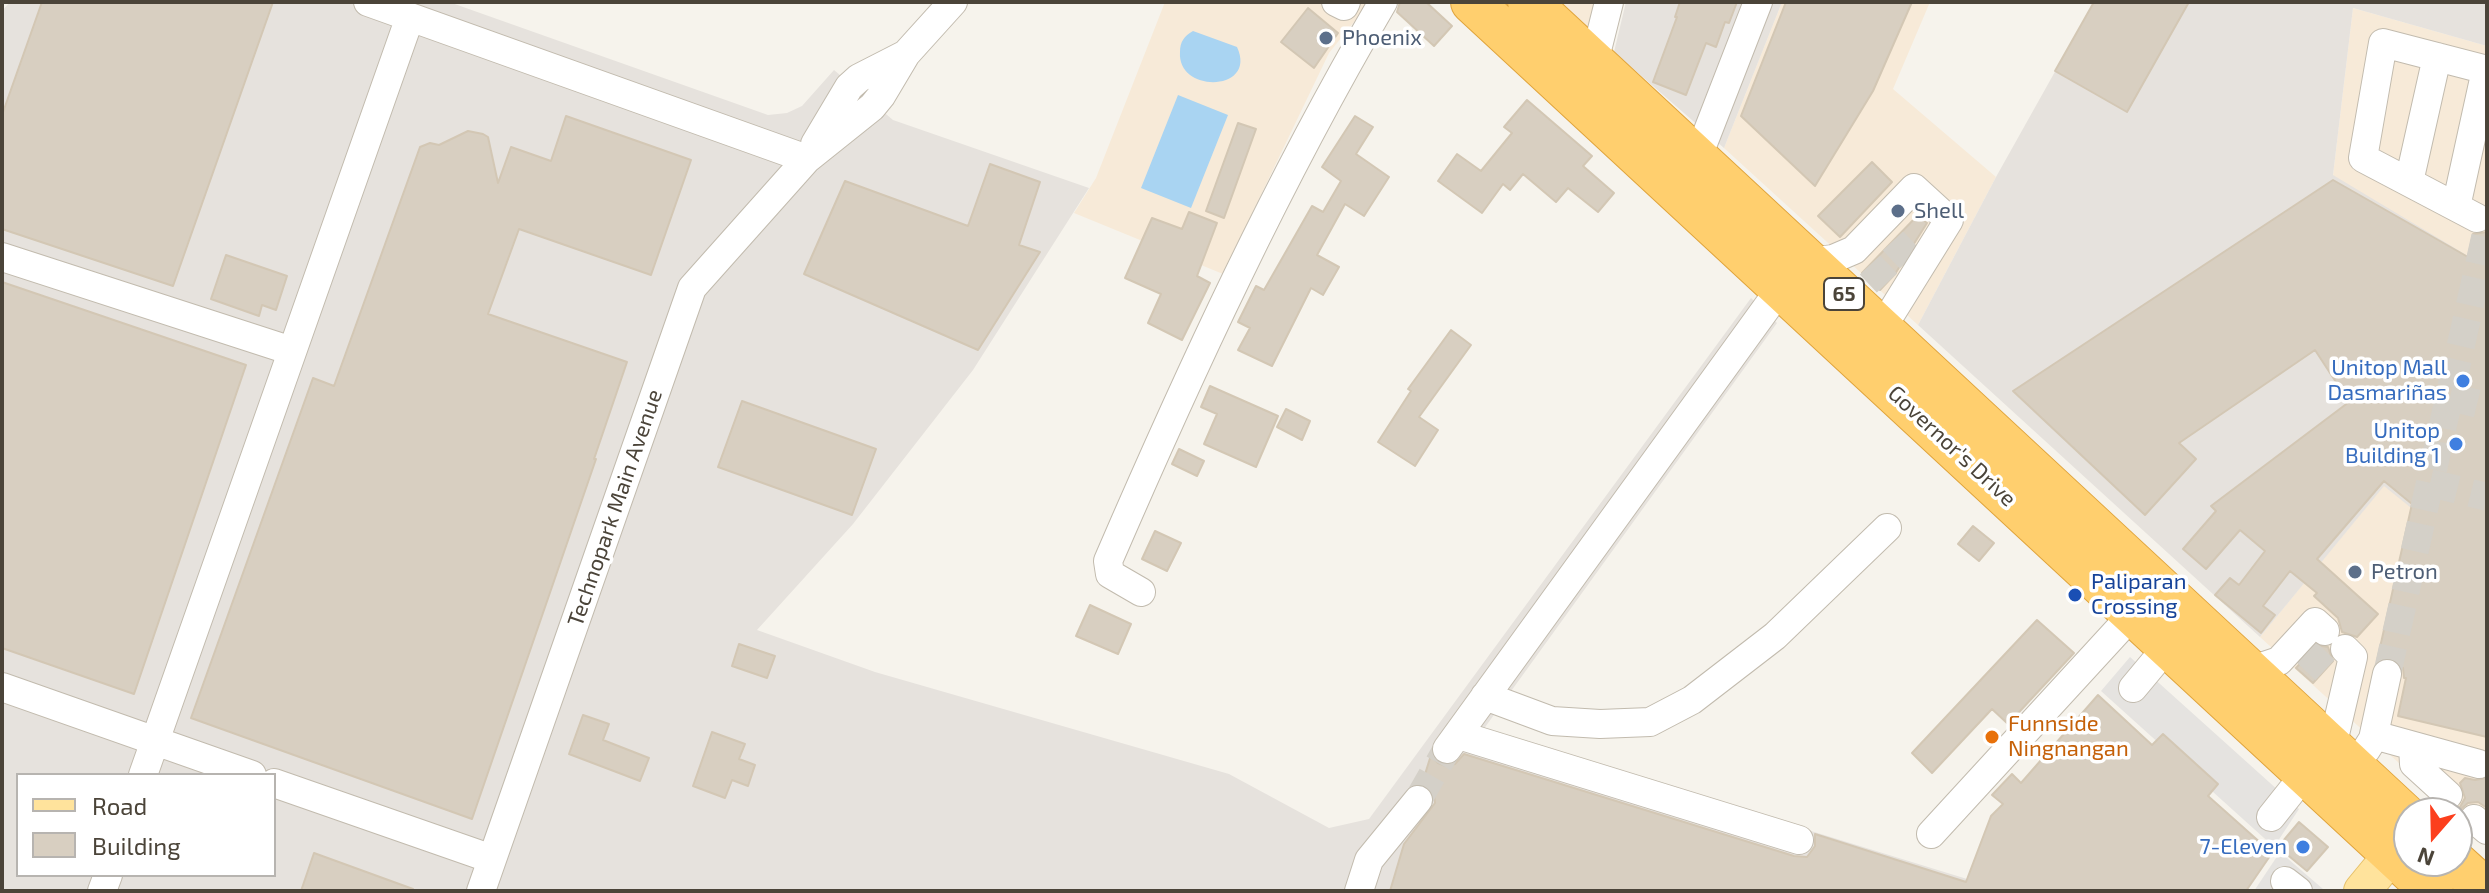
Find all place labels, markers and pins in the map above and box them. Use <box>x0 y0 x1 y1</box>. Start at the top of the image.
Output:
place label: Phoenix <box>1342 25 1422 51</box>
marker: Phoenix <box>1317 29 1335 47</box>
place label: Shell <box>1914 198 1964 224</box>
marker: Shell <box>1889 202 1907 220</box>
place label: Unitop Mall Dasmariñas <box>2327 355 2447 406</box>
marker: Unitop Mall Dasmariñas <box>2454 372 2472 390</box>
place label: Unitop Building 1 <box>2345 418 2440 470</box>
marker: Unitop Building 1 <box>2447 435 2465 453</box>
place label: Petron <box>2371 559 2438 585</box>
marker: Petron <box>2346 563 2364 581</box>
place label: Paliparan Crossing <box>2091 569 2186 620</box>
marker: Paliparan Crossing <box>2066 586 2084 604</box>
place label: Funnside Ningnangan <box>2008 711 2129 762</box>
marker: Funnside Ningnangan <box>1983 728 2001 746</box>
place label: 7-Eleven <box>2200 834 2287 860</box>
marker: 7-Eleven <box>2294 838 2312 856</box>

